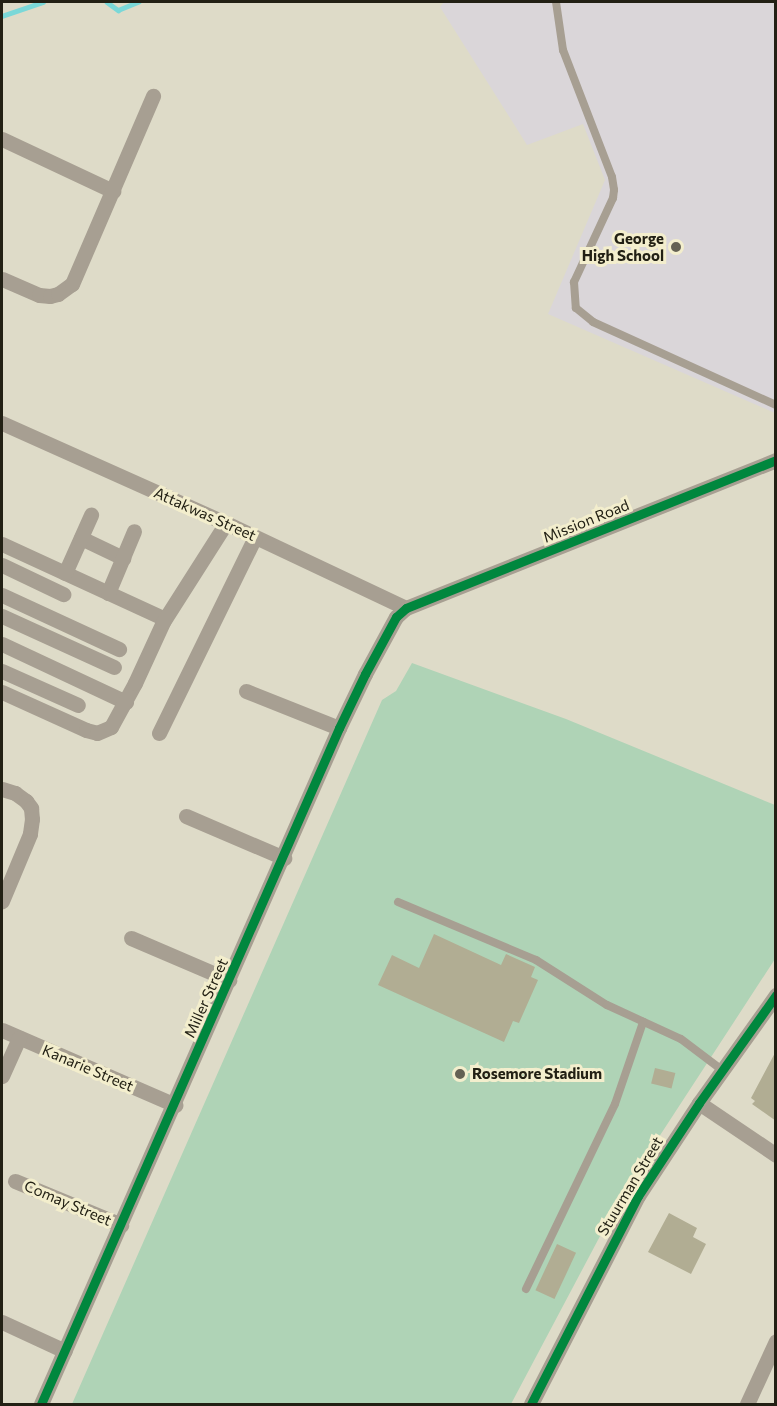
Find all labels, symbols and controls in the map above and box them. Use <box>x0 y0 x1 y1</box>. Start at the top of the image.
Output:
place label: George High School <box>582 229 664 264</box>
marker: George High School <box>669 240 683 254</box>
street label: Attakwas Street <box>151 483 259 545</box>
street label: Mission Road <box>540 496 632 546</box>
street label: Miller Street <box>180 956 232 1040</box>
street label: Kanarie Street <box>40 1041 136 1095</box>
place label: Rosemore Stadium <box>472 1065 602 1083</box>
marker: Rosemore Stadium <box>453 1067 467 1081</box>
street label: Stuurman Street <box>593 1133 667 1239</box>
street label: Comay Street <box>22 1177 114 1229</box>

